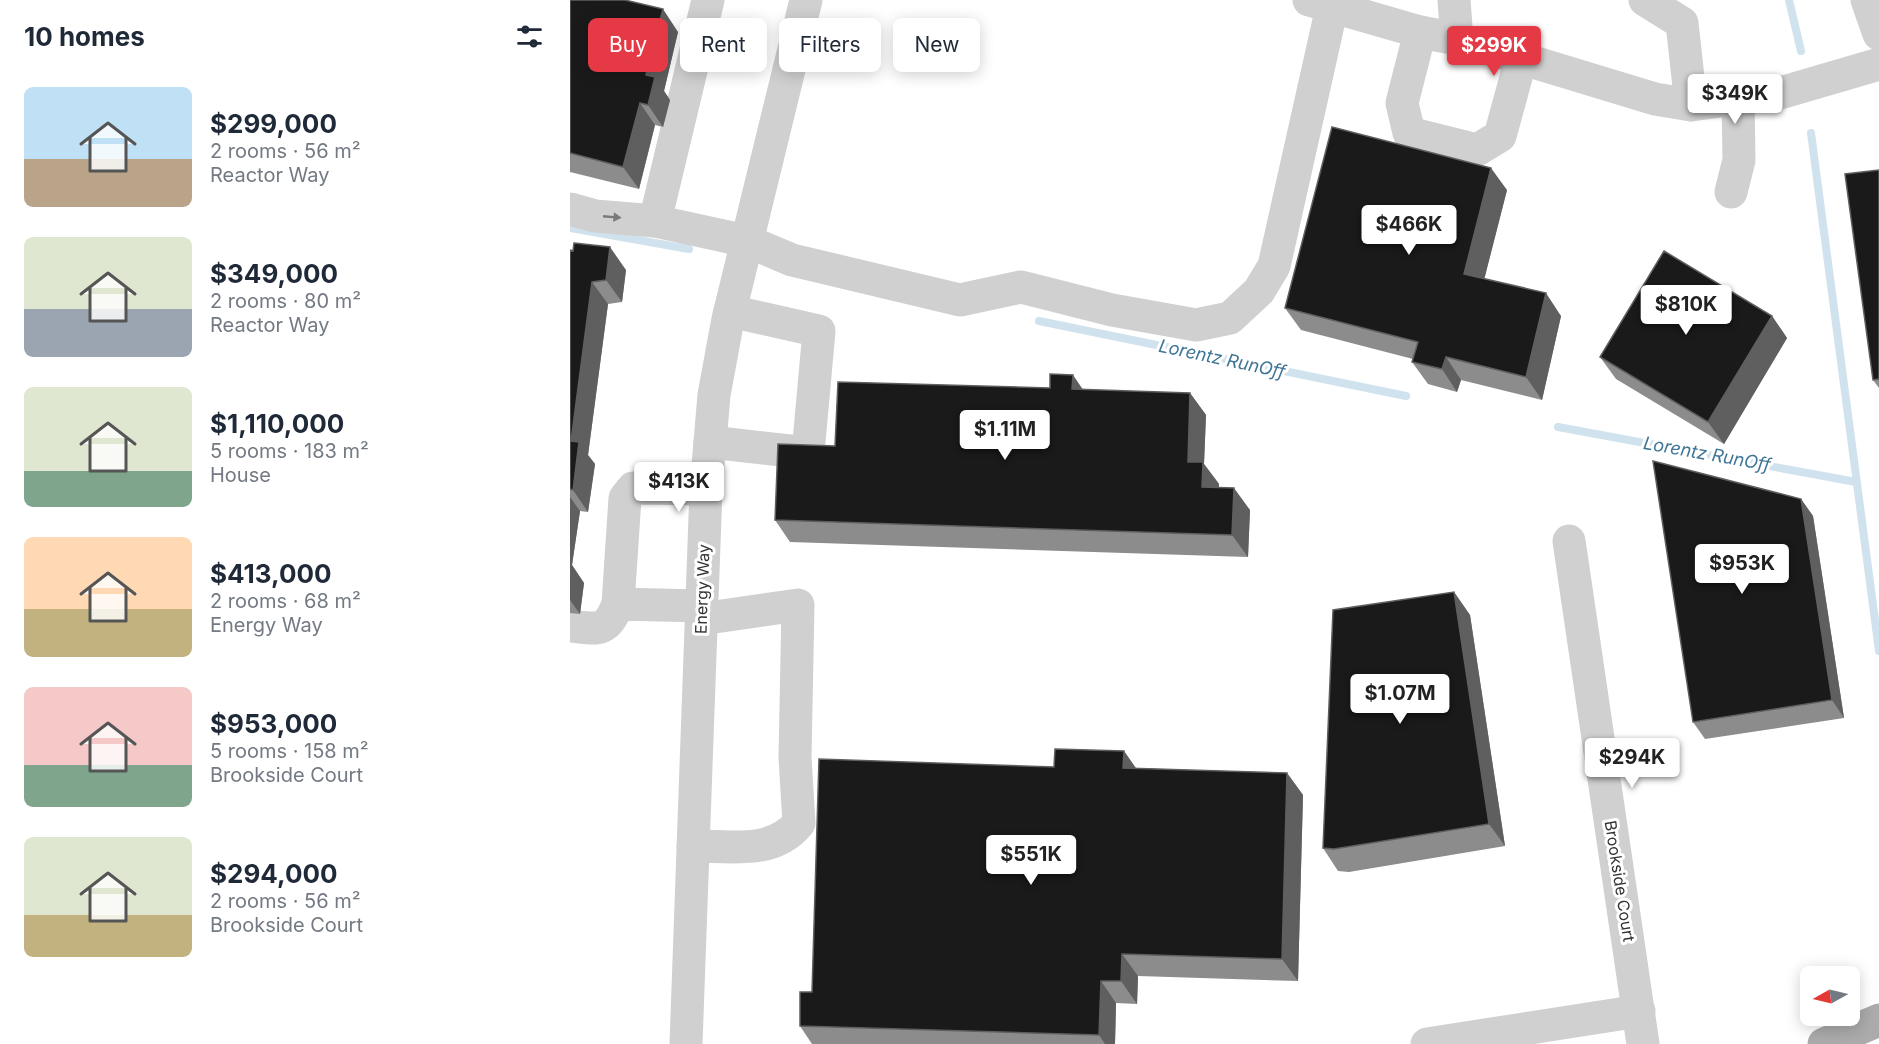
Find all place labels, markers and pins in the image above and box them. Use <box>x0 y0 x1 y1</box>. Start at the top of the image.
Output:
pin: $299K <box>1452 26 1536 77</box>
pin: $349K <box>1693 74 1777 125</box>
pin: $466K <box>1367 205 1451 256</box>
pin: $810K <box>1644 285 1728 336</box>
pin: $1.11M <box>956 410 1054 461</box>
pin: $413K <box>637 462 721 513</box>
pin: $953K <box>1700 544 1784 595</box>
pin: $1.07M <box>1351 674 1449 725</box>
pin: $294K <box>1590 738 1674 789</box>
pin: $551K <box>989 835 1073 886</box>

